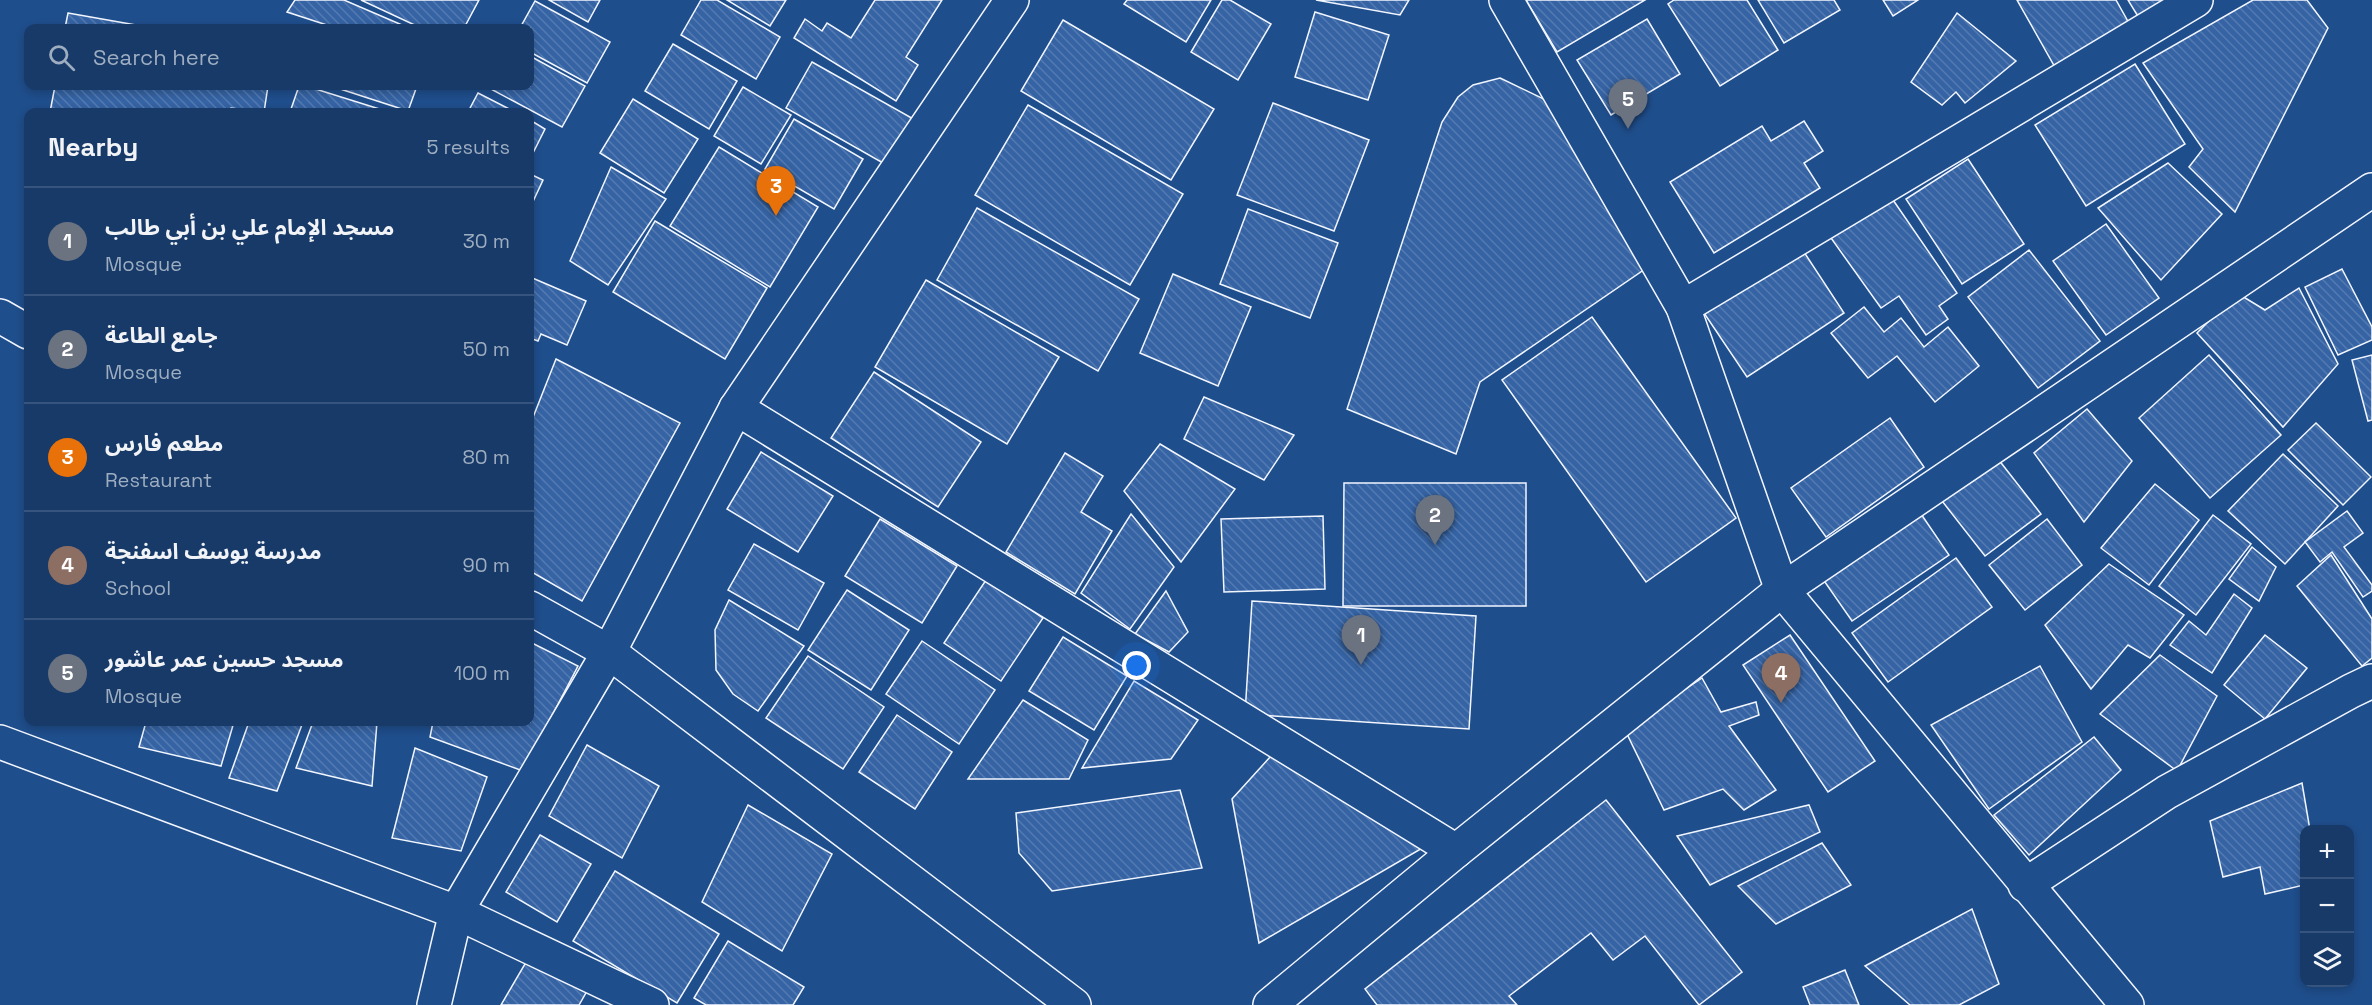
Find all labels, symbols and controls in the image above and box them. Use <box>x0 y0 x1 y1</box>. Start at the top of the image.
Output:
search box <box>24 24 534 90</box>
icon: search <box>45 41 78 74</box>
text: Search here <box>93 43 220 71</box>
pin: 5 <box>1608 80 1648 129</box>
text: Nearby <box>48 130 138 164</box>
text: 5 results <box>426 134 510 160</box>
pin: 3 <box>756 166 796 216</box>
text: مسجد الإمام علي بن أبي طالب <box>105 213 394 241</box>
text: 1 <box>63 228 72 254</box>
text: 30 m <box>463 228 510 254</box>
text: Mosque <box>105 251 182 277</box>
text: جامع الطاعة <box>105 321 218 349</box>
text: 2 <box>62 336 73 362</box>
text: 50 m <box>463 336 510 362</box>
text: Mosque <box>105 359 182 385</box>
text: مطعم فارس <box>105 429 223 457</box>
text: 3 <box>61 444 74 470</box>
text: 80 m <box>462 444 510 470</box>
text: Restaurant <box>105 467 212 493</box>
pin: 2 <box>1416 496 1454 545</box>
text: مدرسة يوسف اسفنجة <box>105 537 321 565</box>
text: 4 <box>61 552 74 578</box>
text: 90 m <box>463 552 510 578</box>
text: School <box>105 575 171 601</box>
pin: 1 <box>1342 616 1380 665</box>
text: مسجد حسين عمر عاشور <box>105 645 343 673</box>
your location <box>1122 651 1151 680</box>
pin: 4 <box>1762 654 1800 703</box>
text: 5 <box>62 660 74 686</box>
text: 100 m <box>454 660 510 686</box>
text: Mosque <box>105 683 182 709</box>
map controls <box>2300 825 2354 987</box>
button: + <box>2300 825 2354 879</box>
button: − <box>2300 879 2354 933</box>
button: layers <box>2300 933 2354 987</box>

